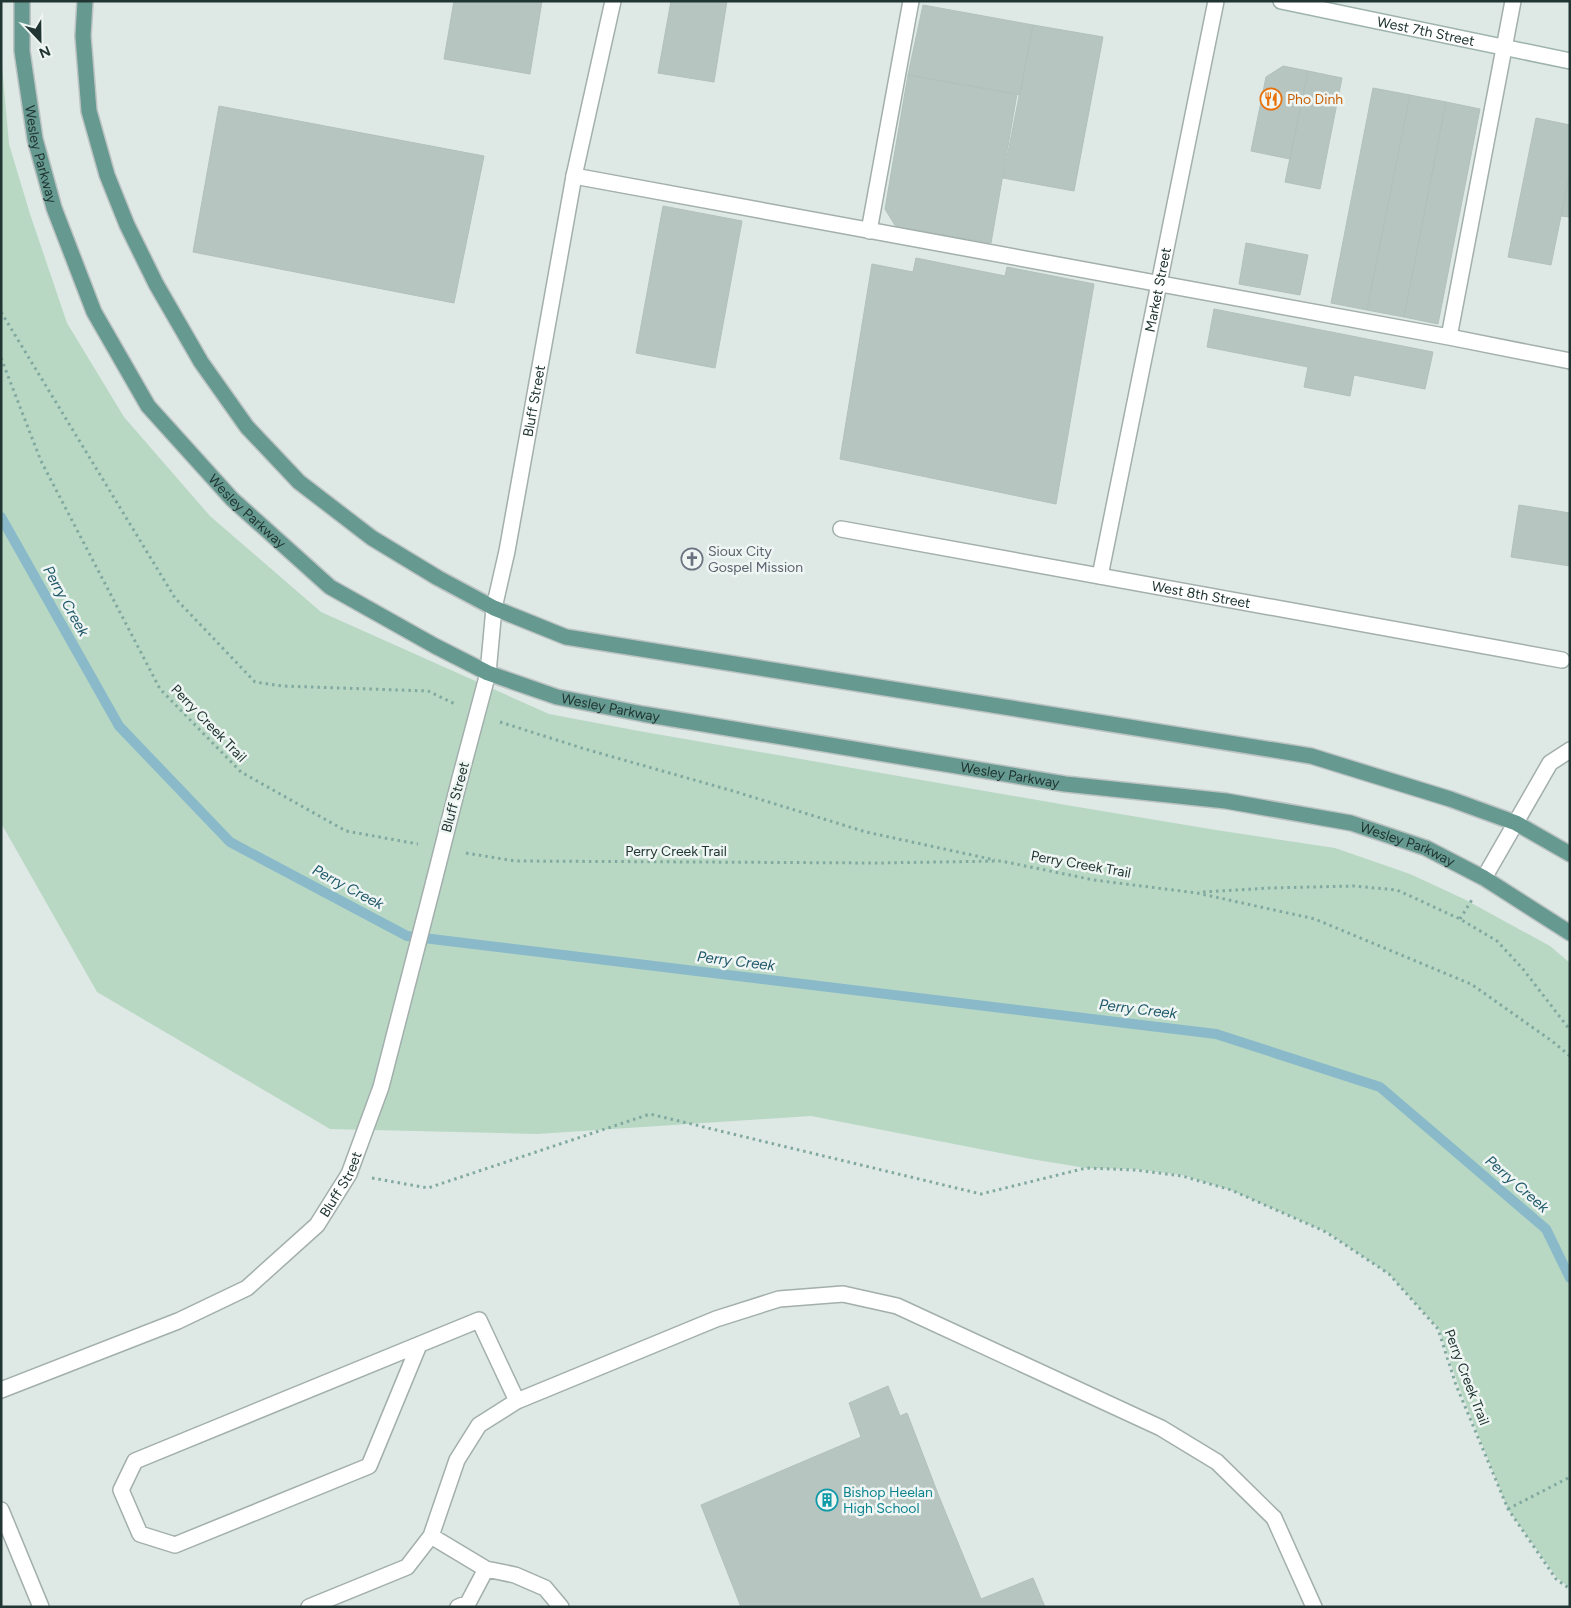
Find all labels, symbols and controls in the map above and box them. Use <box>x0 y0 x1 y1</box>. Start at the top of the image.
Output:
street label: West 7th Street <box>1376 13 1476 50</box>
north arrow <box>15 15 65 65</box>
text: N <box>36 42 53 61</box>
restaurant icon: Pho Dinh <box>1259 87 1283 111</box>
place label: Pho Dinh <box>1287 91 1343 108</box>
street label: Wesley Parkway <box>21 104 60 206</box>
street label: Market Street <box>1141 246 1175 334</box>
street label: Bluff Street <box>520 364 549 438</box>
street label: Wesley Parkway <box>205 471 290 553</box>
place label: Sioux City Gospel Mission <box>708 543 803 576</box>
church icon: Sioux City Gospel Mission <box>680 547 704 571</box>
water label: Perry Creek <box>39 562 93 640</box>
street label: West 8th Street <box>1150 578 1252 612</box>
street label: Perry Creek Trail <box>167 681 250 766</box>
street label: Wesley Parkway <box>560 690 662 726</box>
street label: Wesley Parkway <box>959 759 1061 792</box>
street label: Bluff Street <box>438 760 473 834</box>
street label: Wesley Parkway <box>1358 819 1458 871</box>
street label: Perry Creek Trail <box>625 843 727 860</box>
street label: Perry Creek Trail <box>1029 847 1132 882</box>
water label: Perry Creek <box>309 861 387 914</box>
water label: Perry Creek <box>696 947 777 975</box>
water label: Perry Creek <box>1098 995 1179 1023</box>
street label: Bluff Street <box>316 1149 366 1220</box>
water label: Perry Creek <box>1482 1152 1553 1217</box>
street label: Perry Creek Trail <box>1440 1327 1493 1428</box>
place label: Bishop Heelan High School <box>843 1484 933 1517</box>
building icon: Bishop Heelan High School <box>815 1488 839 1512</box>

